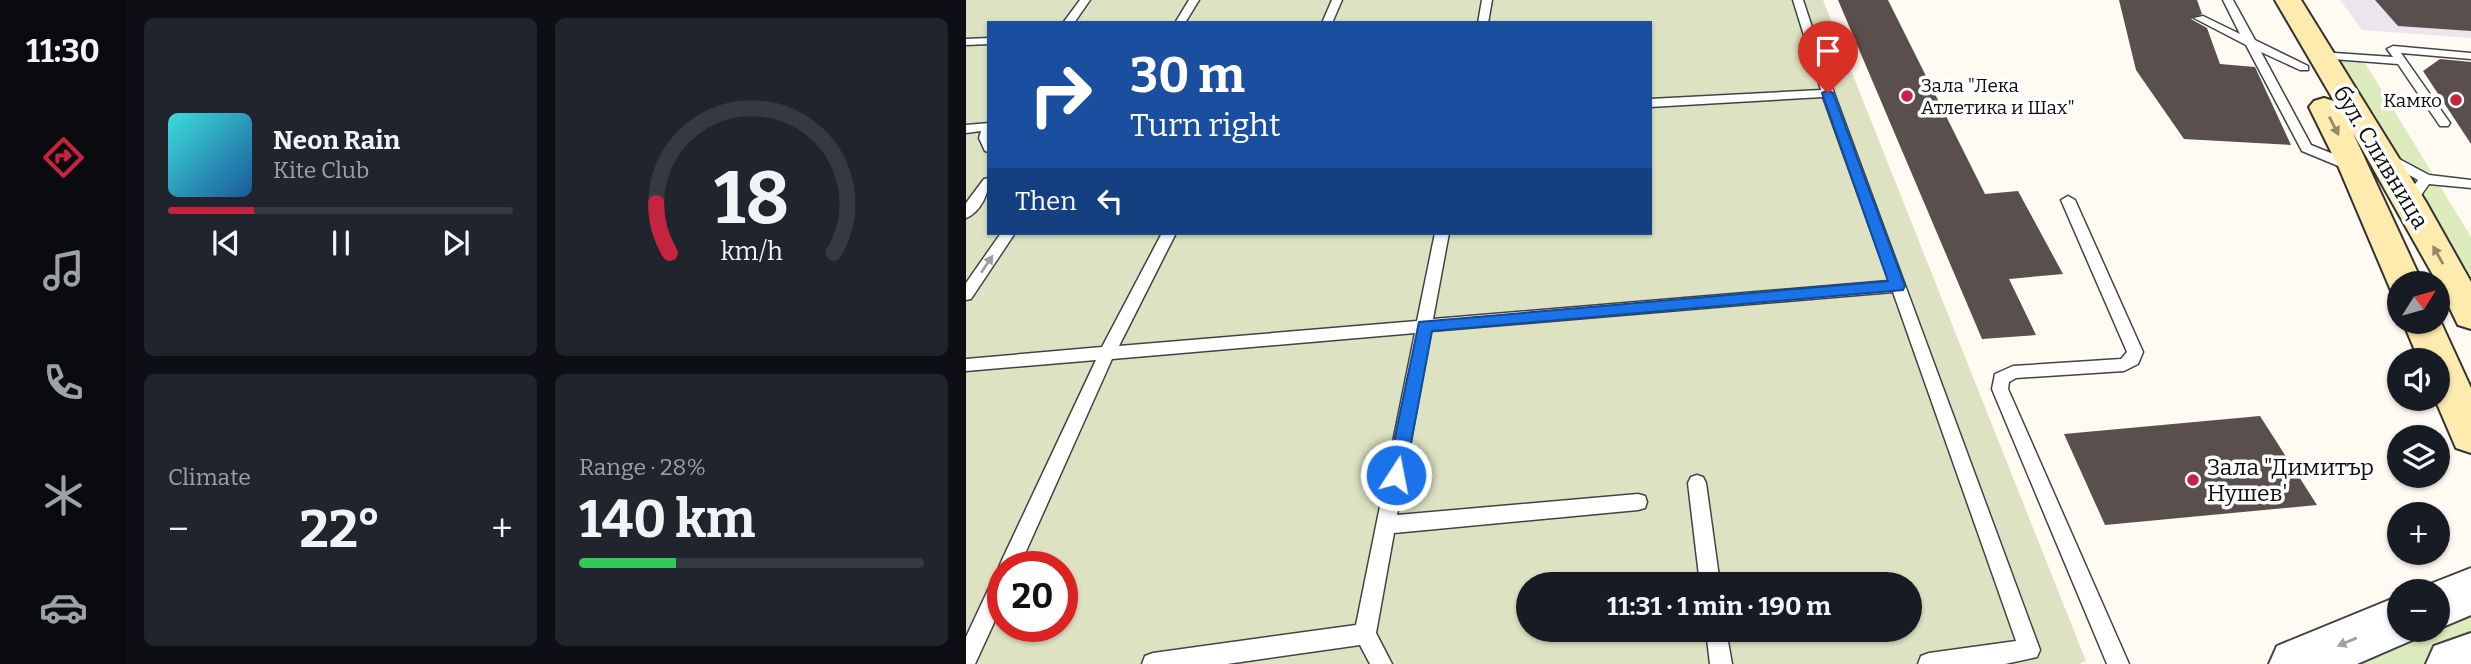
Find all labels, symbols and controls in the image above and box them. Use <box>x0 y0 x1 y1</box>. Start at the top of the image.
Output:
pin <box>1798 21 1858 93</box>
text: 11:30 <box>26 32 100 70</box>
icon: arrive <box>1809 32 1847 70</box>
text: 30 m <box>1130 46 1245 105</box>
icon: right <box>1015 49 1106 140</box>
place label: Зала "Лека Атлетика и Шах" <box>1921 74 2075 119</box>
street label: бул. Сливница <box>2327 80 2435 234</box>
marker: Зала "Лека Атлетика и Шах" <box>1899 88 1915 104</box>
place label: Камко <box>2383 89 2442 112</box>
marker: Камко <box>2448 92 2464 108</box>
text: Turn right <box>1130 106 1281 144</box>
one-way arrow <box>2328 116 2339 136</box>
text: Neon Rain <box>273 125 400 156</box>
icon: directions <box>39 133 88 182</box>
text: Kite Club <box>273 156 369 184</box>
text: 18 <box>714 156 789 243</box>
icon: left <box>1091 182 1129 220</box>
text: Then <box>1015 186 1077 217</box>
icon: previous <box>207 224 245 262</box>
icon: pause <box>322 224 360 262</box>
icon: next <box>437 224 475 262</box>
text: km/h <box>721 237 783 267</box>
one-way arrow <box>2432 245 2444 265</box>
icon: music <box>39 246 88 295</box>
one-way arrow <box>980 255 994 273</box>
north arrow <box>2387 271 2450 334</box>
map controls <box>2387 271 2450 642</box>
button: sound <box>2387 348 2450 411</box>
icon: phone <box>39 358 88 407</box>
button: layers <box>2387 425 2450 488</box>
position arrow <box>1359 438 1433 512</box>
text: Range · 28% <box>579 453 706 481</box>
place label: Зала "Димитър Нушев' <box>2207 453 2374 507</box>
text: Climate <box>168 463 251 491</box>
icon: climate <box>39 471 88 520</box>
marker: Зала "Димитър Нушев' <box>2185 472 2201 488</box>
text: 140 km <box>579 488 755 551</box>
text: 22° <box>299 498 381 561</box>
button: + <box>2387 502 2450 565</box>
text: − <box>168 506 189 552</box>
text: + <box>491 506 513 552</box>
speed limit sign: 20 <box>987 551 1078 642</box>
button: − <box>2387 579 2450 642</box>
icon: car <box>39 583 88 632</box>
text: 11:31 · 1 min · 190 m <box>1607 591 1831 622</box>
one-way arrow <box>2336 637 2357 648</box>

